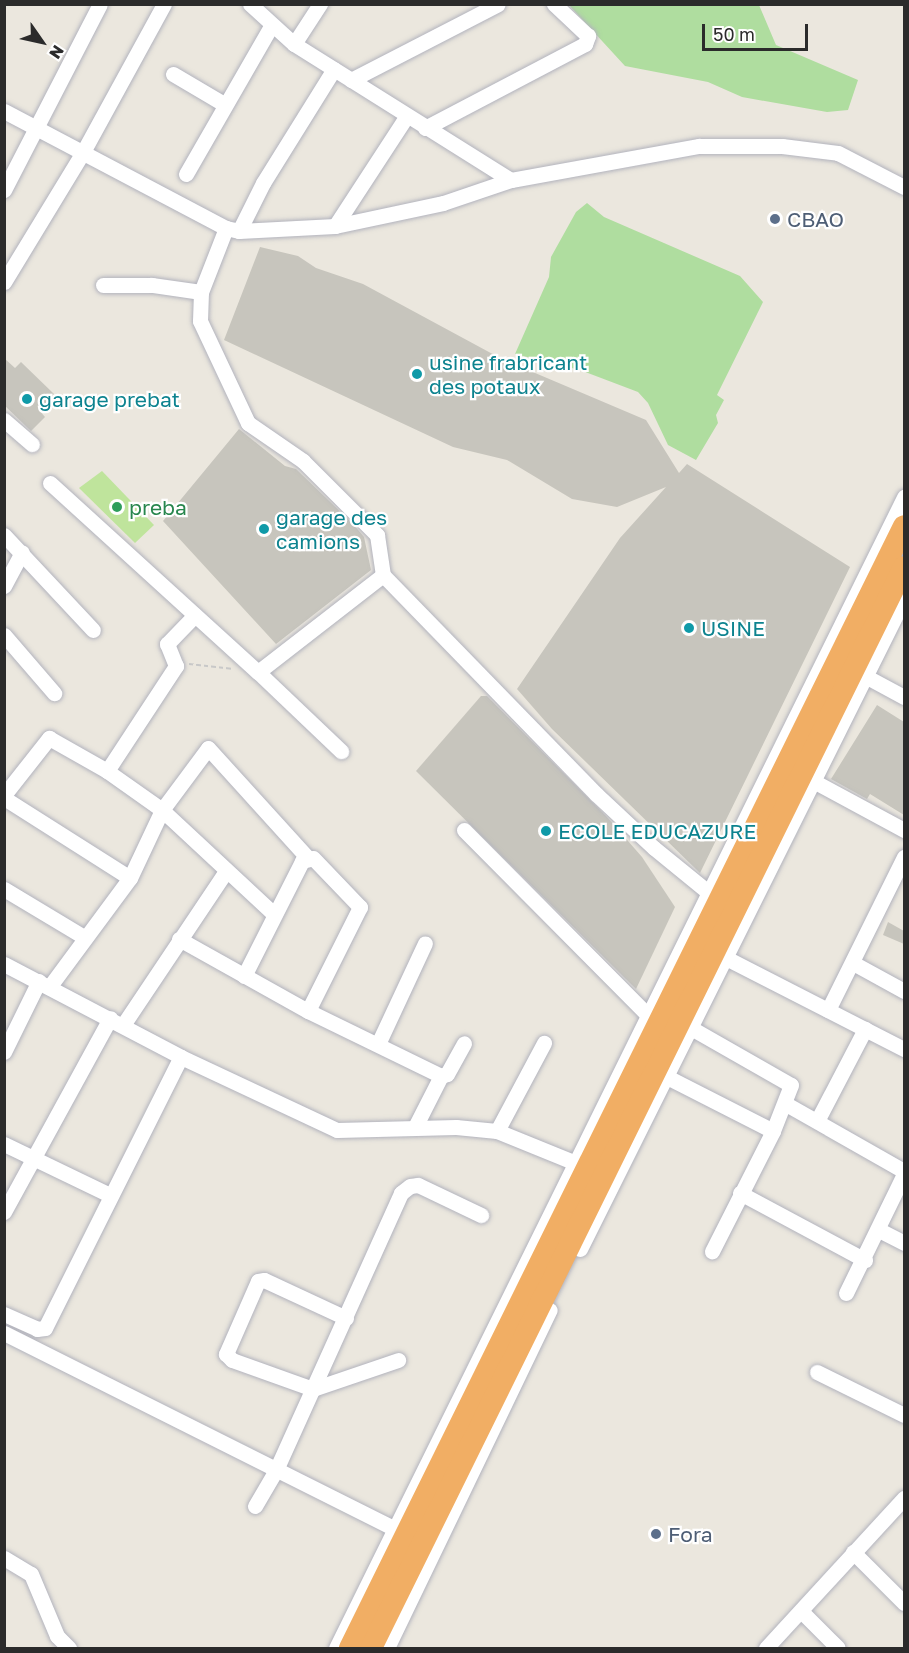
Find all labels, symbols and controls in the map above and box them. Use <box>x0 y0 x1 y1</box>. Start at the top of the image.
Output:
north arrow <box>12 12 72 72</box>
scale bar <box>705 12 812 50</box>
text: 50 m <box>713 23 755 45</box>
text: N <box>45 41 69 63</box>
place label: CBAO <box>787 206 844 232</box>
marker: CBAO <box>768 212 782 226</box>
place label: usine frabricant des potaux <box>429 349 587 399</box>
marker: usine frabricant des potaux <box>410 367 424 381</box>
place label: garage prebat <box>39 386 180 412</box>
marker: garage prebat <box>20 392 34 406</box>
place label: preba <box>129 494 187 520</box>
marker: preba <box>110 500 124 514</box>
place label: garage des camions <box>276 504 387 554</box>
marker: garage des camions <box>257 522 271 536</box>
place label: USINE <box>701 615 765 641</box>
marker: USINE <box>682 621 696 635</box>
place label: ECOLE EDUCAZURE <box>558 818 756 844</box>
marker: ECOLE EDUCAZURE <box>539 824 553 838</box>
place label: Fora <box>668 1521 713 1547</box>
marker: Fora <box>649 1527 663 1541</box>

